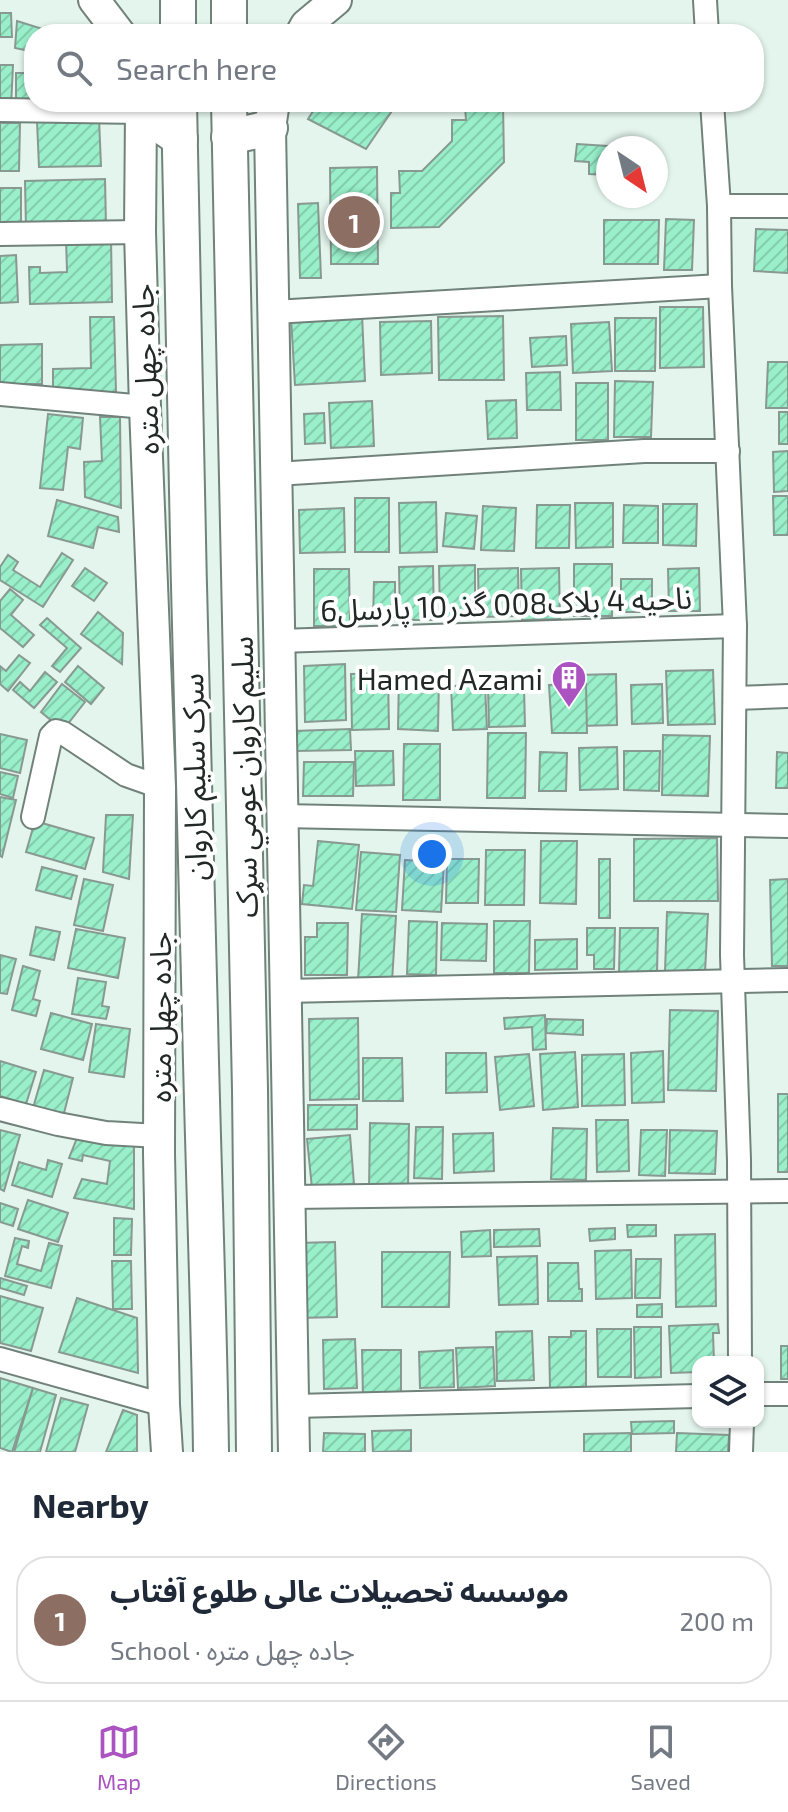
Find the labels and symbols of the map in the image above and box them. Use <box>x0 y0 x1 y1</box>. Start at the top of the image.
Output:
north arrow <box>596 136 668 208</box>
pin: 1 <box>328 192 380 252</box>
street label: جاده چهل متره <box>123 283 168 455</box>
street label: ناحیه 4 بلاک008 گذر10 پارسل6 <box>319 579 693 631</box>
street label: سلیم کاروان عومي سړک <box>223 636 270 918</box>
building icon: Hamed Azami <box>550 659 588 709</box>
place label: Hamed Azami <box>357 660 543 696</box>
street label: سرک سلیم کاروان <box>173 673 220 881</box>
your location <box>412 834 452 874</box>
street label: جاده چهل متره <box>141 932 180 1102</box>

